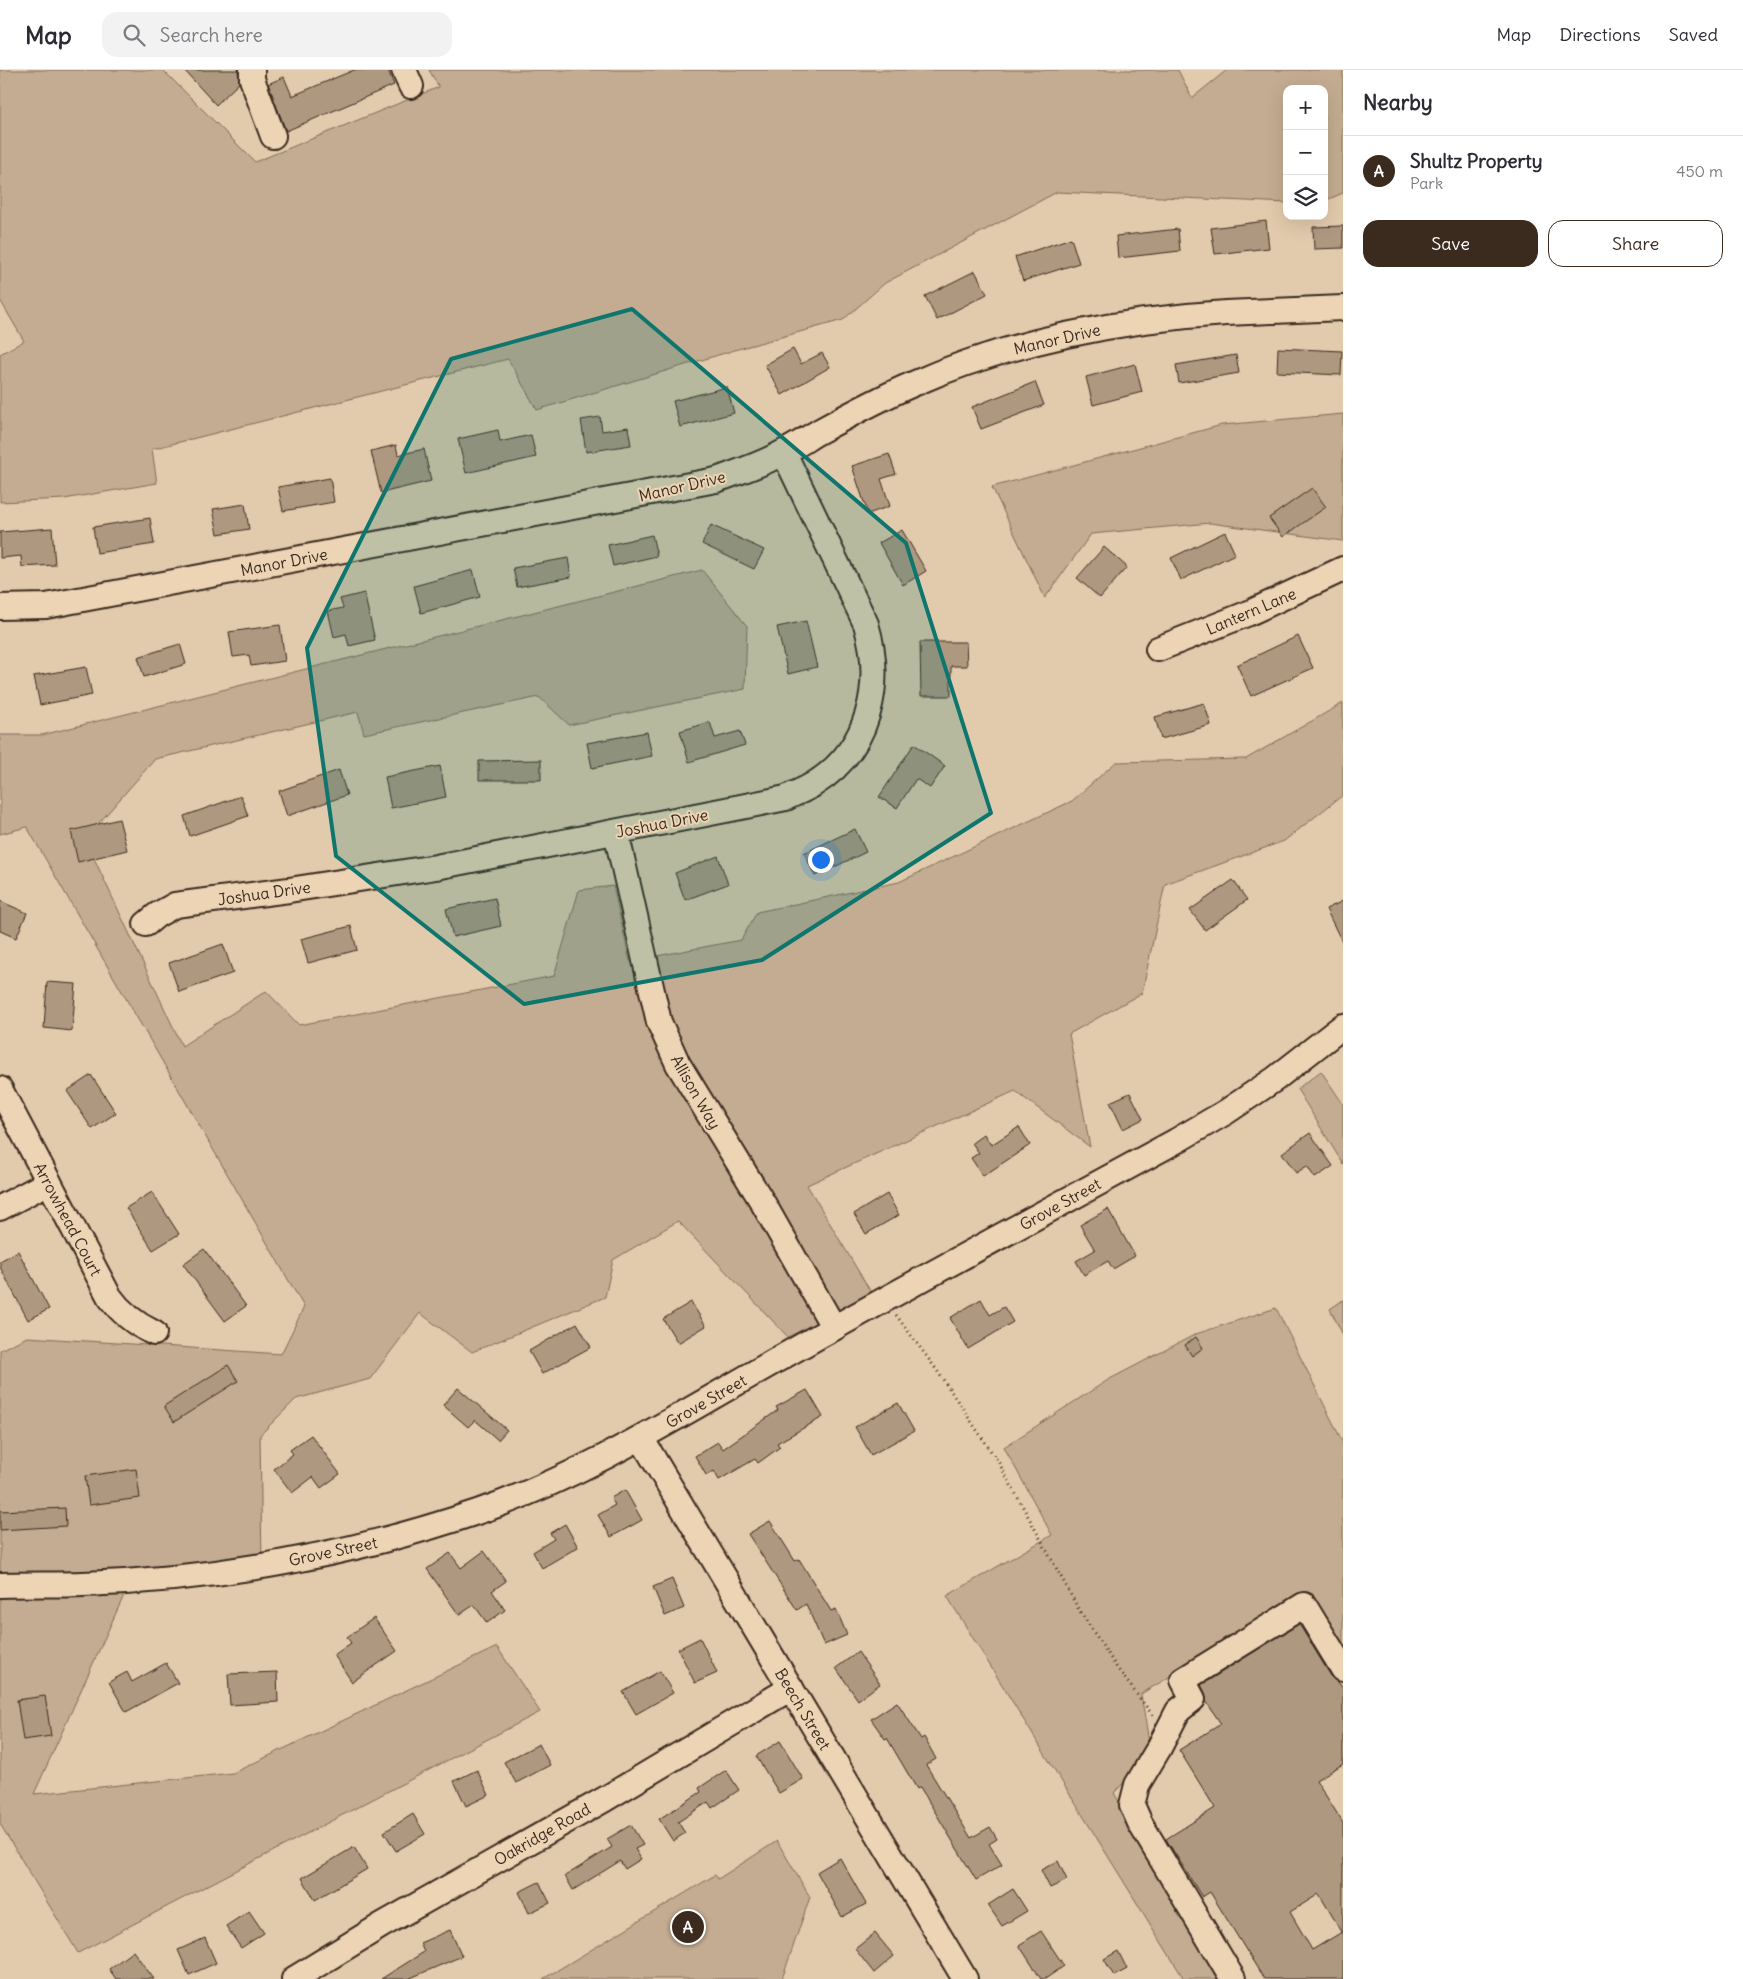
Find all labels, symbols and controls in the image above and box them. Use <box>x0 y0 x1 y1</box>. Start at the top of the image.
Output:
search box <box>102 12 452 57</box>
text: Map <box>25 20 72 50</box>
icon: search <box>120 21 148 49</box>
text: Search here <box>160 23 263 47</box>
text: Map <box>1496 23 1531 46</box>
text: Directions <box>1559 23 1641 46</box>
text: Saved <box>1669 23 1718 46</box>
map controls <box>1283 85 1328 220</box>
button: + <box>1283 85 1328 130</box>
text: Nearby <box>1363 89 1433 116</box>
button: − <box>1283 130 1328 175</box>
text: Shultz Property <box>1410 149 1543 173</box>
text: A <box>1374 161 1384 181</box>
text: 450 m <box>1676 161 1723 181</box>
text: Park <box>1410 173 1443 193</box>
button: layers <box>1283 175 1328 220</box>
button: Save <box>1363 220 1538 267</box>
button: Share <box>1548 220 1723 267</box>
street label: Manor Drive <box>1012 319 1102 359</box>
street label: Manor Drive <box>637 466 727 506</box>
street label: Manor Drive <box>239 544 329 580</box>
street label: Lantern Lane <box>1203 583 1299 639</box>
street label: Joshua Drive <box>614 804 710 842</box>
your location <box>808 847 834 873</box>
street label: Joshua Drive <box>216 877 312 909</box>
street label: Allison Way <box>667 1051 725 1133</box>
street label: Arrowhead Court <box>30 1159 107 1280</box>
street label: Grove Street <box>1016 1173 1105 1235</box>
street label: Grove Street <box>662 1370 750 1432</box>
street label: Grove Street <box>287 1532 380 1570</box>
street label: Beech Street <box>771 1665 835 1754</box>
street label: Oakridge Road <box>490 1798 594 1870</box>
pin: A <box>672 1908 704 1946</box>

